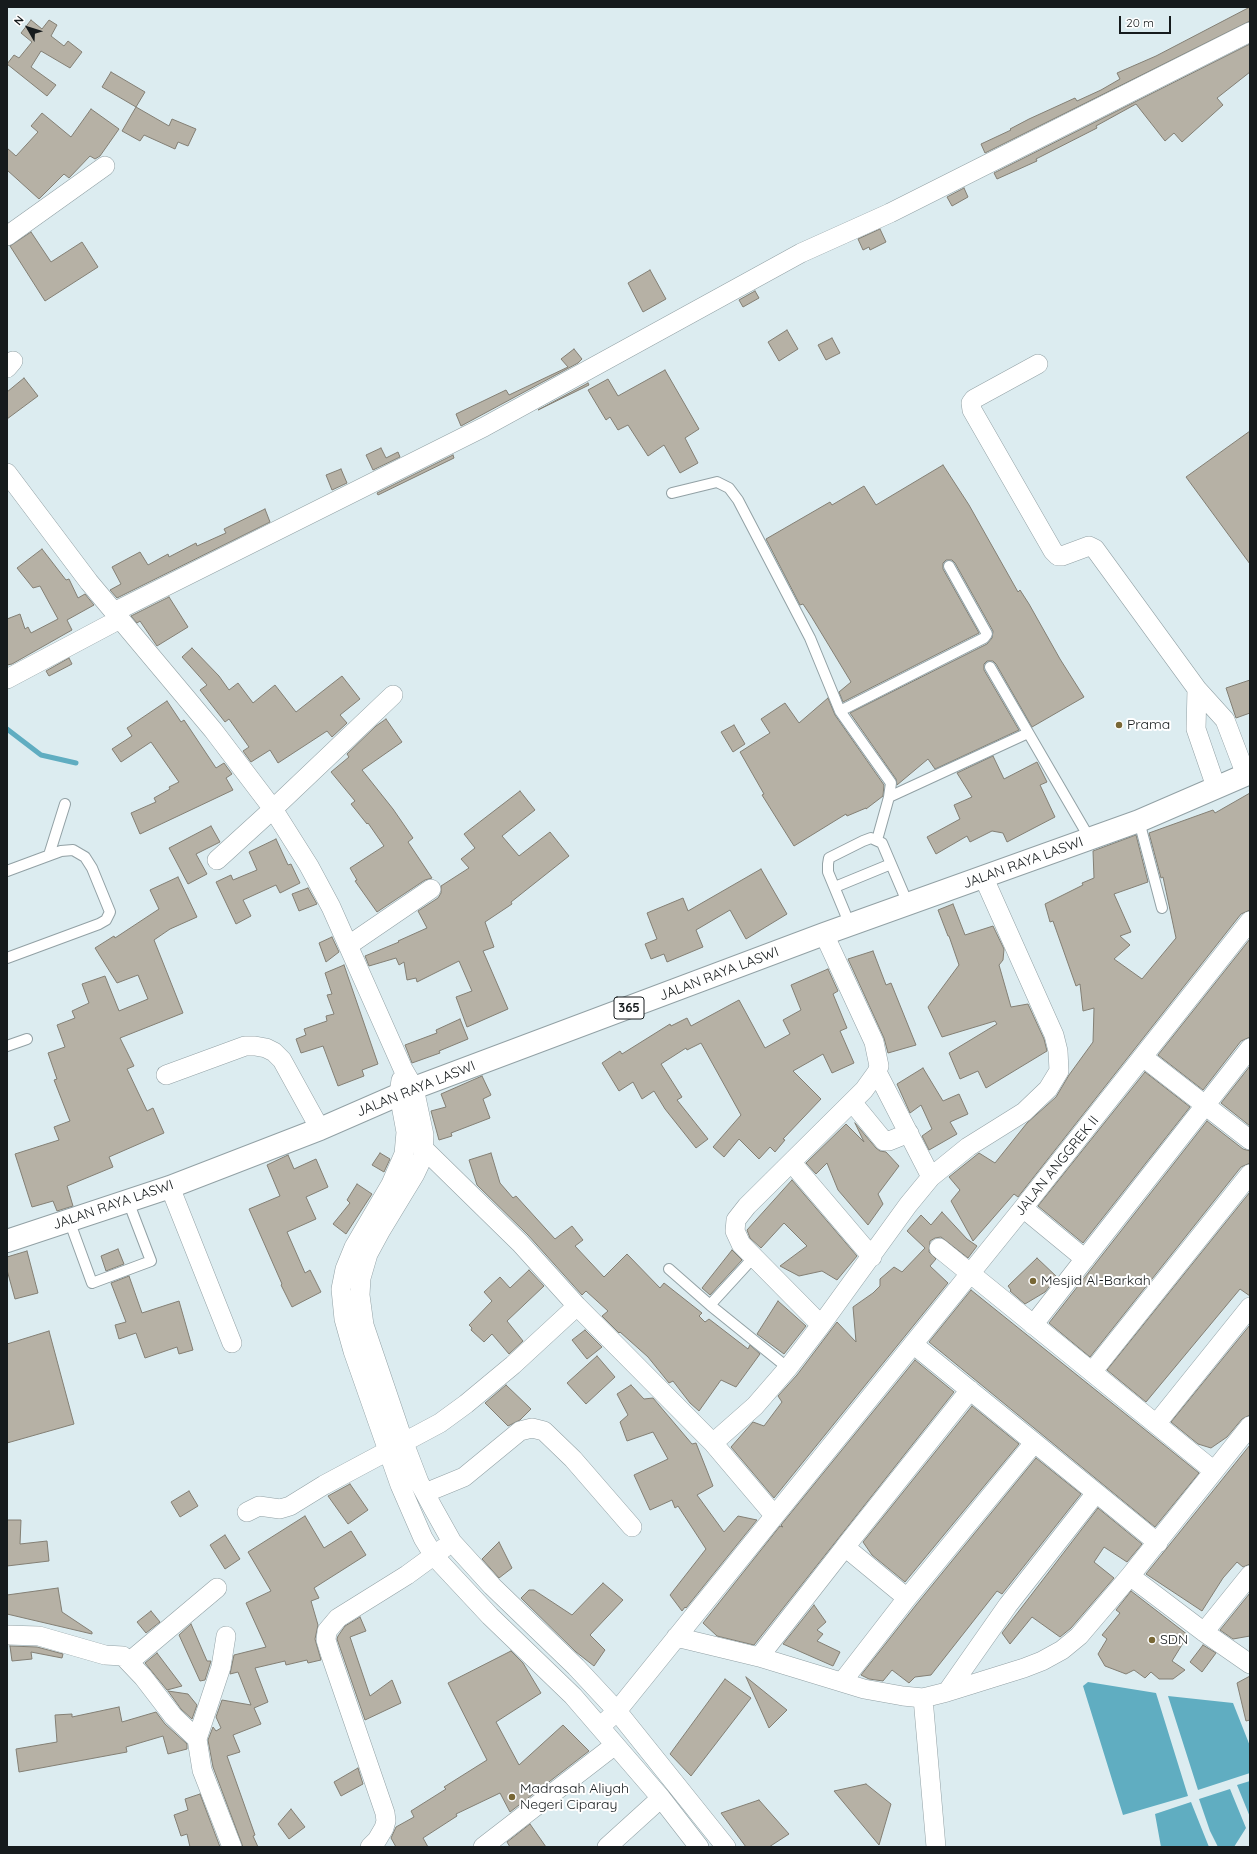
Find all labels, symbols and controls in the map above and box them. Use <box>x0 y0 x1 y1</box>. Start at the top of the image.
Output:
north arrow <box>8 8 48 48</box>
scale bar <box>1121 8 1173 34</box>
text: N <box>11 13 27 28</box>
text: 20 m <box>1126 15 1154 30</box>
place label: Prama <box>1127 717 1170 733</box>
marker: Prama <box>1114 720 1124 730</box>
street label: JALAN RAYA LASWI <box>961 833 1085 893</box>
street label: JALAN RAYA LASWI <box>657 943 781 1005</box>
road number: 365 <box>614 997 644 1019</box>
street label: JALAN RAYA LASWI <box>354 1057 478 1121</box>
street label: JALAN ANGGREK II <box>1012 1113 1102 1219</box>
street label: JALAN RAYA LASWI <box>50 1176 176 1234</box>
place label: Mesjid Al-Barkah <box>1041 1273 1151 1289</box>
marker: Mesjid Al-Barkah <box>1028 1276 1038 1286</box>
place label: SDN <box>1160 1632 1188 1648</box>
marker: SDN <box>1147 1635 1157 1645</box>
place label: Madrasah Aliyah Negeri Ciparay <box>520 1781 629 1814</box>
marker: Madrasah Aliyah Negeri Ciparay <box>507 1792 517 1802</box>

